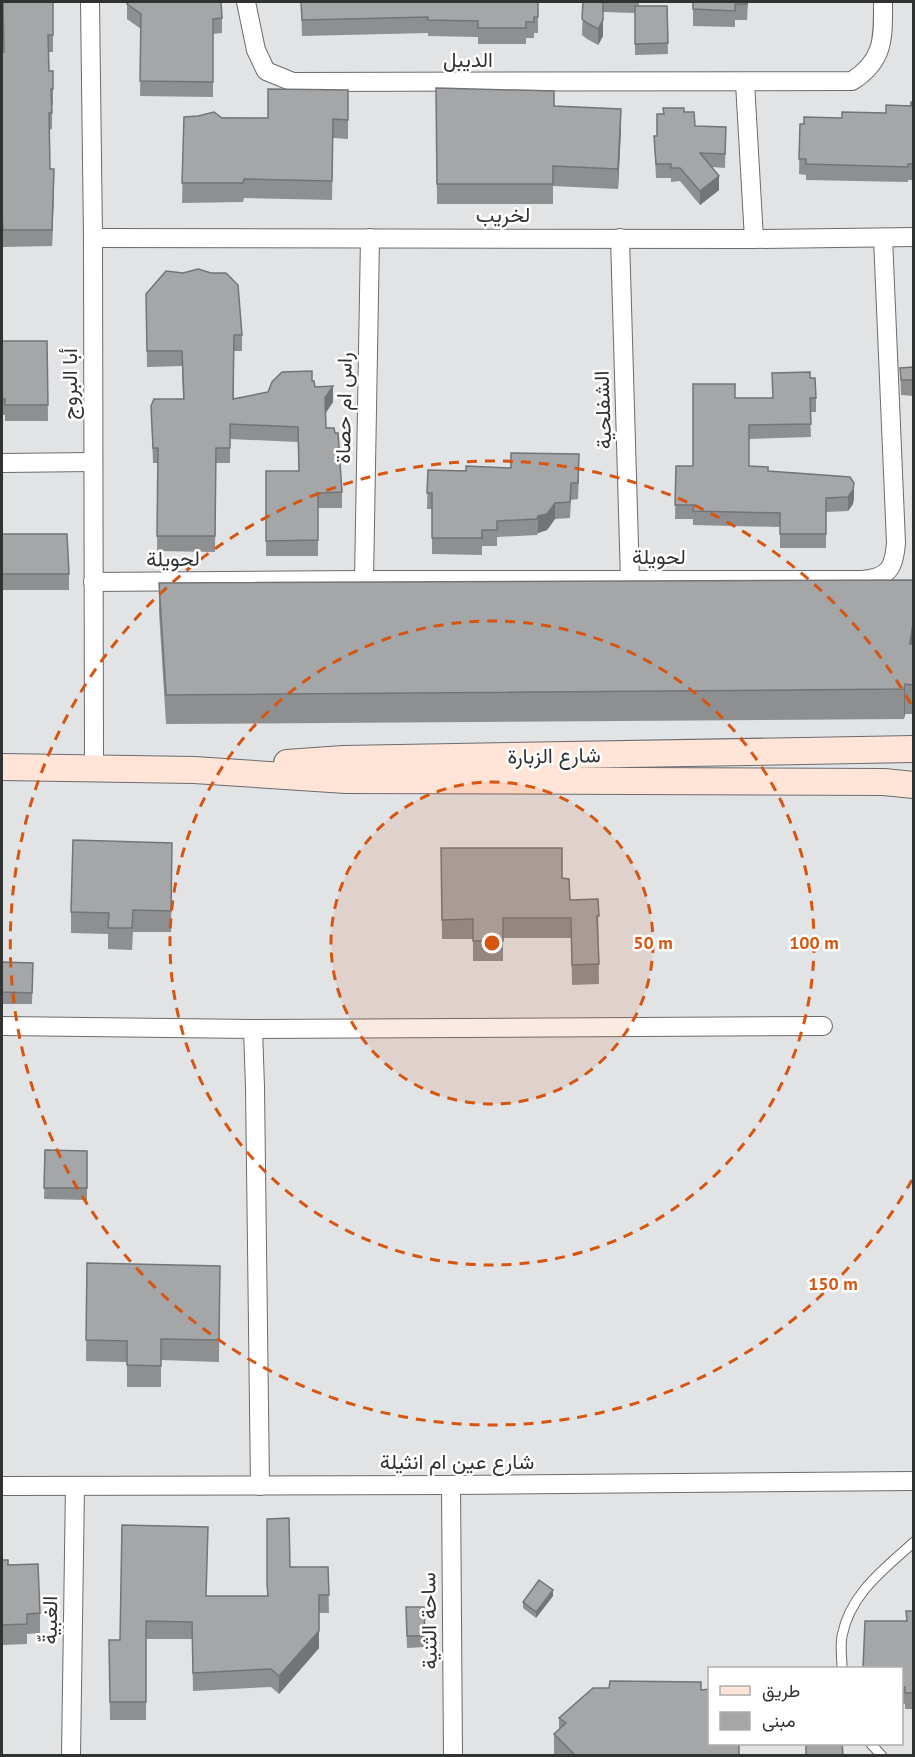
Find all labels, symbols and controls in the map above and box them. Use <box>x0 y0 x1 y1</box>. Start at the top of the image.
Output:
street label: الديبل <box>443 46 493 73</box>
street label: لخريب <box>476 201 530 228</box>
street label: أبا البروج <box>56 348 84 420</box>
street label: راس ام حصاة <box>329 352 359 464</box>
street label: الشفلحية <box>588 370 617 450</box>
street label: لحويلة <box>632 543 686 570</box>
street label: لحويلة <box>146 545 200 572</box>
street label: شارع الزبارة <box>507 741 601 771</box>
text: 50 m <box>633 931 673 954</box>
text: 100 m <box>789 931 839 954</box>
centre of rings <box>482 933 502 953</box>
text: 150 m <box>808 1272 858 1295</box>
street label: شارع عين ام انثيلة <box>380 1448 534 1476</box>
street label: ساحة الثنية <box>414 1572 443 1670</box>
street label: الغبيةّ <box>36 1595 63 1645</box>
legend <box>708 1667 903 1745</box>
text: طريق <box>762 1679 800 1702</box>
text: مبنى <box>762 1709 796 1732</box>

